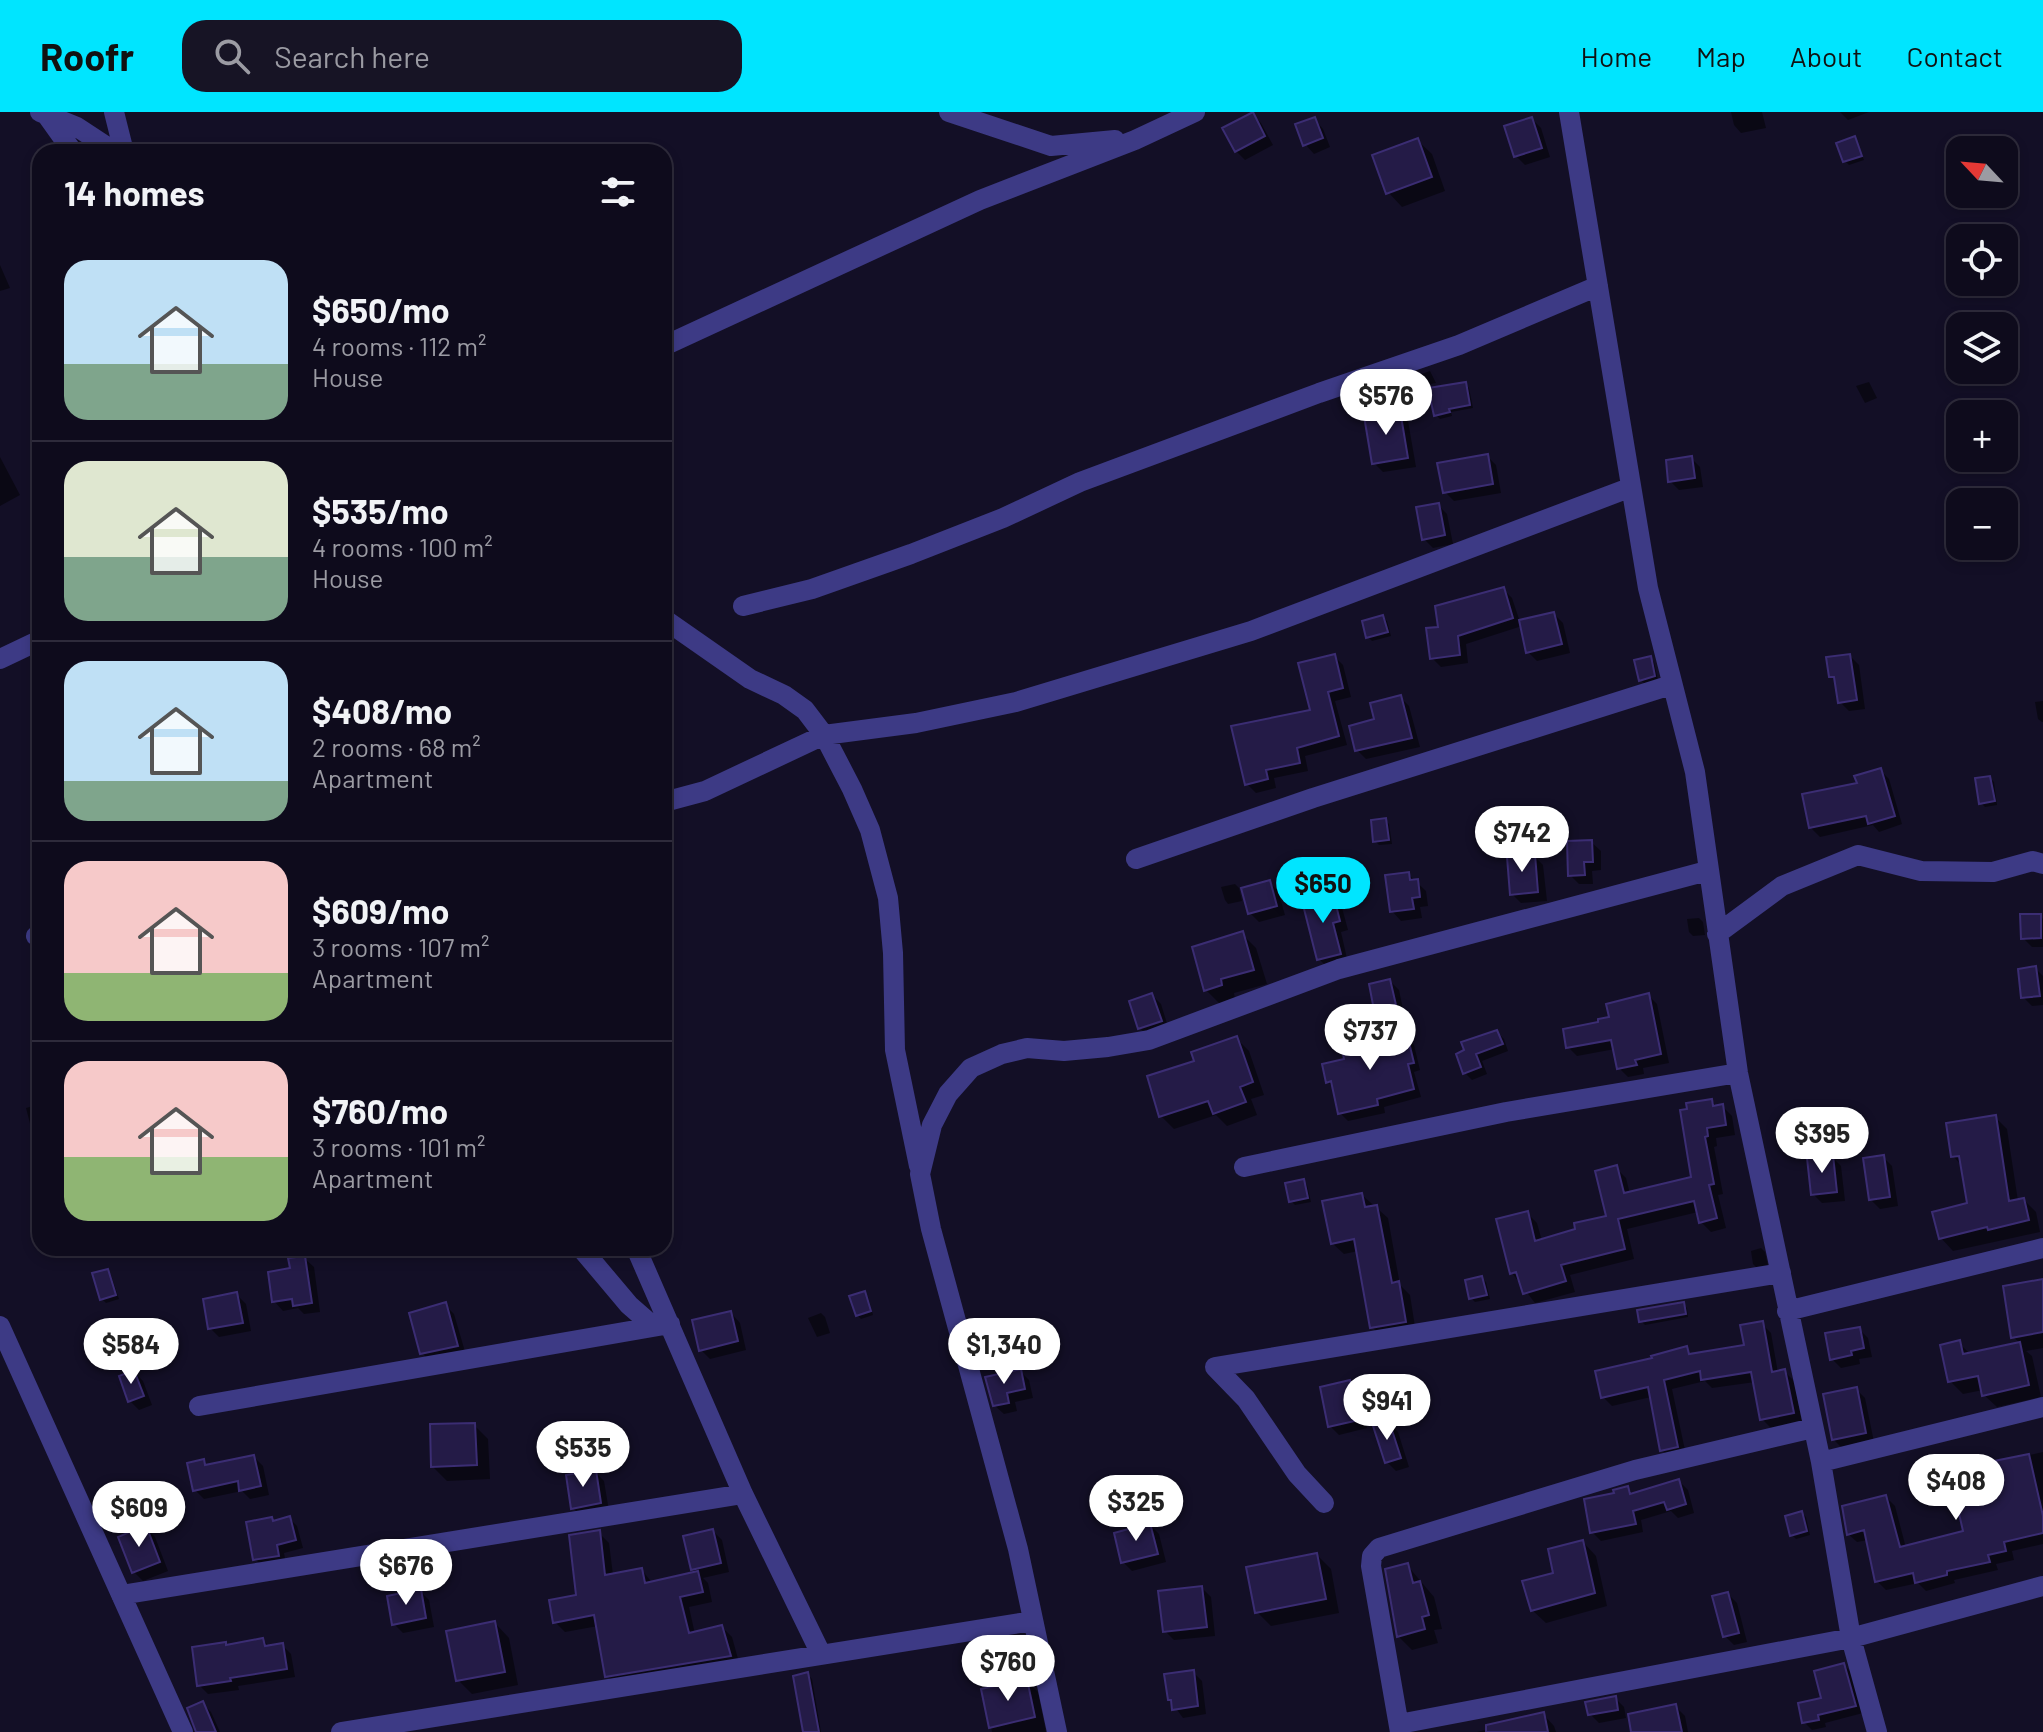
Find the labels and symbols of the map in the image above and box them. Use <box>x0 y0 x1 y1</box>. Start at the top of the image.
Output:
north arrow <box>1946 136 2018 208</box>
pin: $576 <box>1339 369 1433 437</box>
pin: $742 <box>1475 806 1569 874</box>
pin: $650 <box>1276 857 1370 925</box>
pin: $737 <box>1323 1004 1417 1072</box>
pin: $395 <box>1775 1107 1869 1175</box>
pin: $584 <box>84 1318 178 1386</box>
pin: $1,340 <box>939 1318 1069 1386</box>
pin: $941 <box>1340 1374 1434 1442</box>
pin: $535 <box>536 1421 630 1489</box>
pin: $408 <box>1909 1454 2003 1522</box>
pin: $325 <box>1089 1475 1183 1543</box>
pin: $609 <box>92 1481 186 1549</box>
pin: $676 <box>359 1539 453 1607</box>
pin: $760 <box>961 1635 1055 1703</box>

